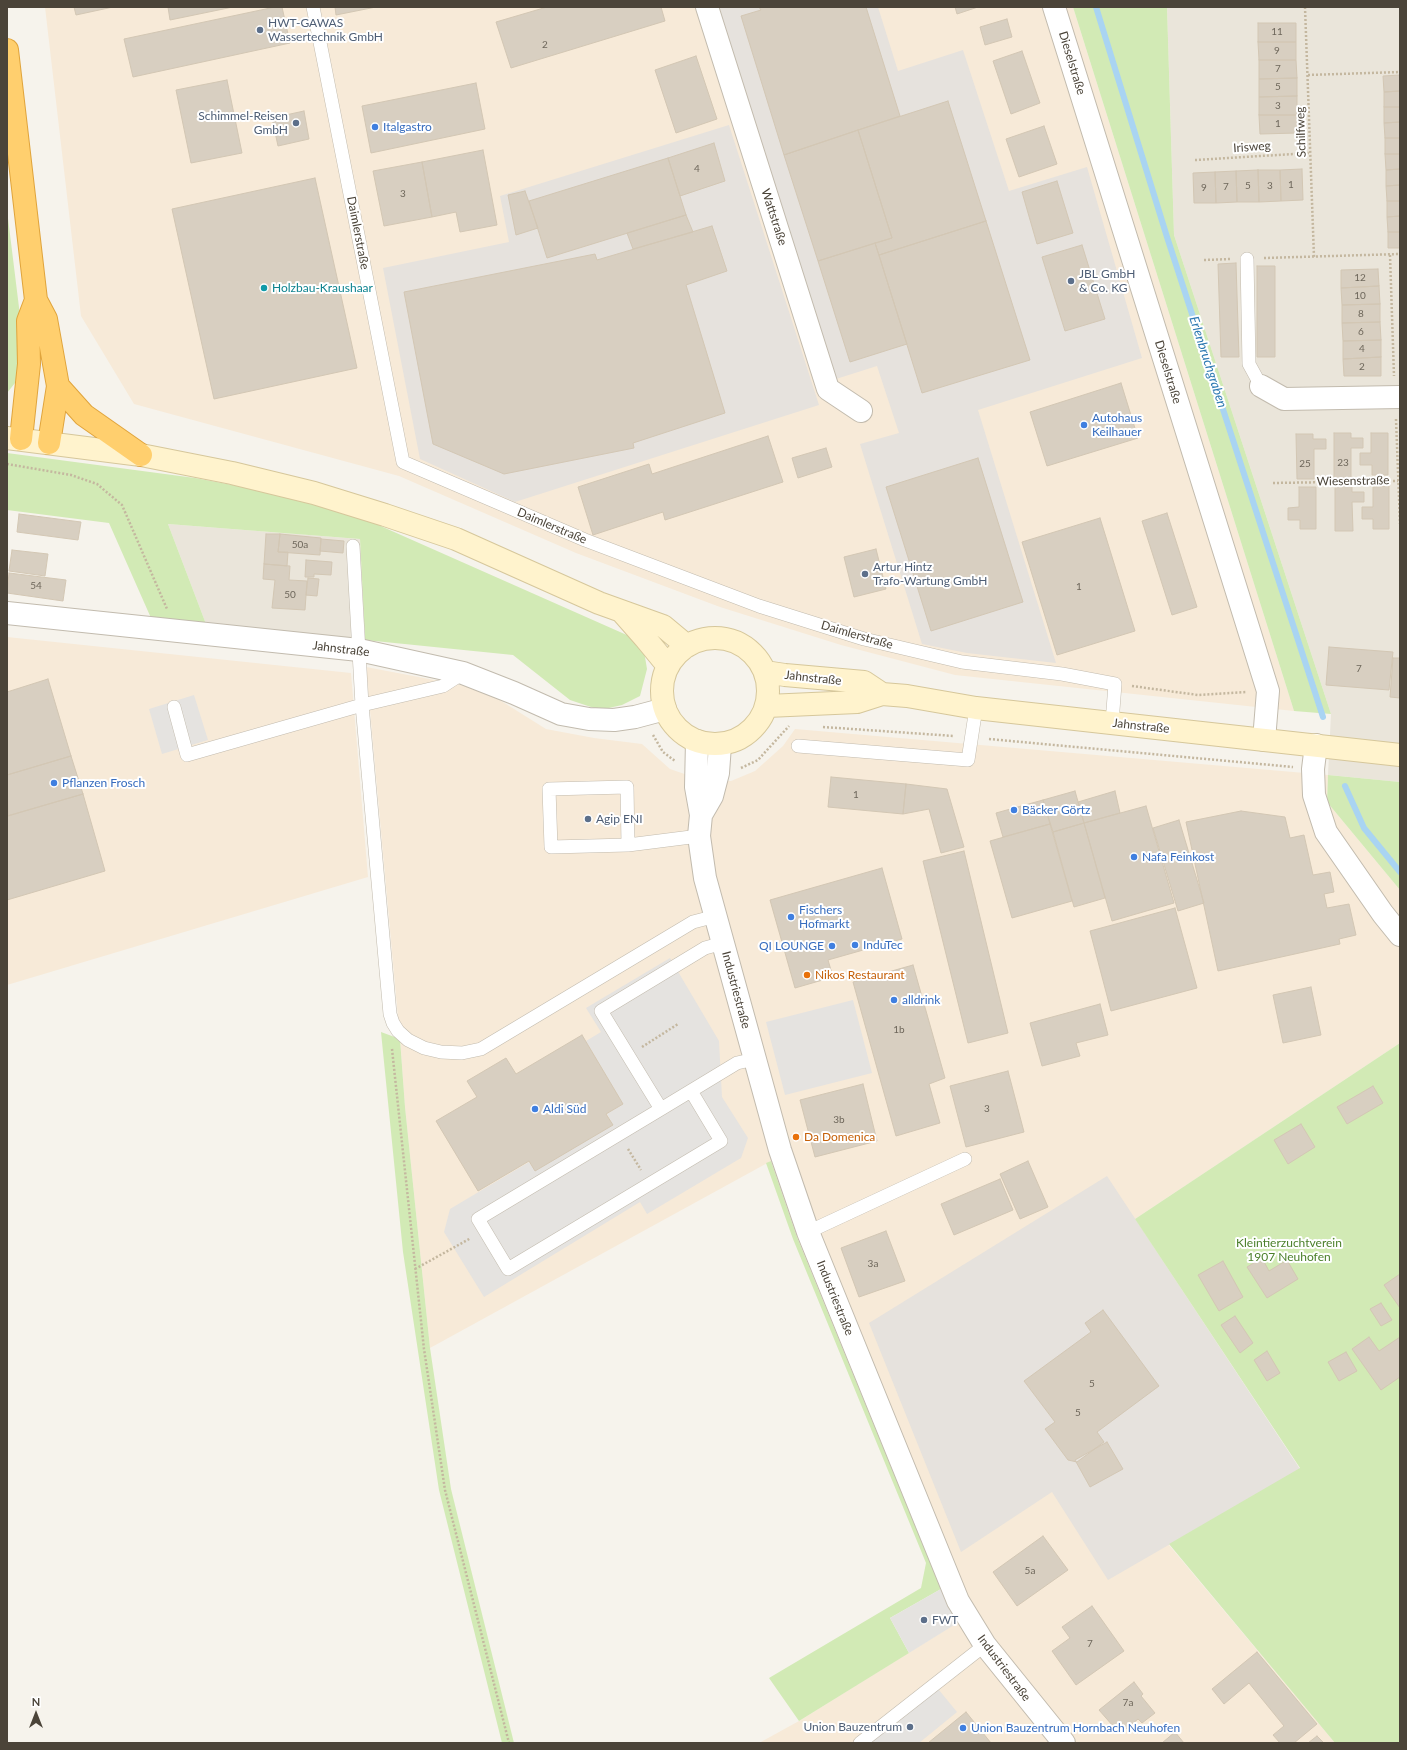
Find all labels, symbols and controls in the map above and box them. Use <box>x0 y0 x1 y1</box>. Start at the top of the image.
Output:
place label: HWT-GAWAS Wassertechnik GmbH <box>268 16 383 44</box>
marker: HWT-GAWAS Wassertechnik GmbH <box>255 25 265 35</box>
house number: 11 <box>1271 26 1283 38</box>
street label: Dieselstraße <box>1056 30 1088 96</box>
house number: 2 <box>542 39 548 51</box>
house number: 9 <box>1274 45 1280 57</box>
house number: 7 <box>1275 63 1281 75</box>
house number: 5 <box>1275 81 1281 93</box>
house number: 3 <box>1275 100 1281 112</box>
street label: Schilfweg <box>1293 106 1309 158</box>
place label: Schimmel-Reisen GmbH <box>198 109 288 137</box>
marker: Schimmel-Reisen GmbH <box>291 118 301 128</box>
house number: 1 <box>1275 118 1281 130</box>
place label: Italgastro <box>383 120 432 134</box>
marker: Italgastro <box>370 122 380 132</box>
street label: Irisweg <box>1233 139 1271 155</box>
house number: 4 <box>694 163 700 175</box>
house number: 1 <box>1288 179 1294 191</box>
house number: 5 <box>1245 180 1251 192</box>
house number: 3 <box>1267 180 1273 192</box>
house number: 7 <box>1223 181 1229 193</box>
house number: 9 <box>1201 182 1207 194</box>
street label: Wattstraße <box>758 187 790 247</box>
house number: 3 <box>400 188 406 200</box>
street label: Daimlerstraße <box>344 195 372 271</box>
place label: JBL GmbH & Co. KG <box>1079 267 1135 295</box>
house number: 12 <box>1354 272 1366 284</box>
marker: JBL GmbH & Co. KG <box>1066 276 1076 286</box>
place label: Holzbau-Kraushaar <box>272 281 373 295</box>
marker: Holzbau-Kraushaar <box>259 283 269 293</box>
house number: 10 <box>1354 290 1366 302</box>
house number: 8 <box>1358 308 1364 320</box>
water label: Erlenbruchgraben <box>1186 314 1230 410</box>
house number: 6 <box>1358 326 1364 338</box>
street label: Dieselstraße <box>1152 339 1184 405</box>
house number: 4 <box>1359 343 1365 355</box>
house number: 2 <box>1359 361 1365 373</box>
place label: Autohaus Keilhauer <box>1092 411 1142 439</box>
marker: Autohaus Keilhauer <box>1079 420 1089 430</box>
house number: 23 <box>1337 457 1349 469</box>
house number: 25 <box>1299 458 1311 470</box>
street label: Wiesenstraße <box>1316 473 1390 489</box>
street label: Daimlerstraße <box>515 505 589 547</box>
house number: 50a <box>292 539 308 551</box>
place label: Artur Hintz Trafo-Wartung GmbH <box>873 560 987 588</box>
marker: Artur Hintz Trafo-Wartung GmbH <box>860 569 870 579</box>
house number: 54 <box>30 580 42 592</box>
house number: 1 <box>1076 581 1082 593</box>
house number: 50 <box>284 589 296 601</box>
street label: Daimlerstraße <box>819 618 895 652</box>
street label: Jahnstraße <box>312 638 370 660</box>
house number: 7 <box>1356 663 1362 675</box>
street label: Jahnstraße <box>784 668 842 688</box>
street label: Jahnstraße <box>1112 716 1170 736</box>
place label: Pflanzen Frosch <box>62 776 145 790</box>
marker: Pflanzen Frosch <box>49 778 59 788</box>
house number: 1 <box>853 789 859 801</box>
place label: Bäcker Görtz <box>1022 803 1090 817</box>
marker: Bäcker Görtz <box>1009 805 1019 815</box>
place label: Agip ENI <box>596 812 642 826</box>
marker: Agip ENI <box>583 814 593 824</box>
place label: Nafa Feinkost <box>1142 850 1214 864</box>
marker: Nafa Feinkost <box>1129 852 1139 862</box>
place label: Fischers Hofmarkt <box>799 903 849 931</box>
marker: Fischers Hofmarkt <box>786 912 796 922</box>
place label: InduTec <box>863 938 903 952</box>
place label: QI LOUNGE <box>759 939 824 953</box>
marker: InduTec <box>850 940 860 950</box>
marker: QI LOUNGE <box>827 941 837 951</box>
street label: Industriestraße <box>719 950 753 1030</box>
place label: Nikos Restaurant <box>815 968 905 982</box>
marker: Nikos Restaurant <box>802 970 812 980</box>
place label: alldrink <box>902 993 940 1007</box>
marker: alldrink <box>889 995 899 1005</box>
house number: 1b <box>893 1024 905 1036</box>
place label: Aldi Süd <box>543 1102 586 1116</box>
house number: 3 <box>984 1103 990 1115</box>
marker: Aldi Süd <box>530 1104 540 1114</box>
house number: 3b <box>833 1114 845 1126</box>
place label: Da Domenica <box>804 1130 875 1144</box>
marker: Da Domenica <box>791 1132 801 1142</box>
park label: Kleintierzuchtverein 1907 Neuhofen <box>1236 1236 1342 1264</box>
street label: Industriestraße <box>813 1258 857 1338</box>
house number: 3a <box>868 1258 878 1270</box>
house number: 5 <box>1089 1378 1095 1390</box>
house number: 5 <box>1075 1407 1081 1419</box>
house number: 5a <box>1025 1565 1035 1577</box>
place label: FWT <box>932 1613 958 1627</box>
marker: FWT <box>919 1615 929 1625</box>
street label: Industriestraße <box>974 1632 1034 1704</box>
house number: 7 <box>1087 1638 1093 1650</box>
north arrow <box>16 1694 56 1734</box>
text: N <box>32 1695 40 1708</box>
house number: 7a <box>1123 1697 1133 1709</box>
place label: Union Bauzentrum <box>803 1720 902 1734</box>
place label: Union Bauzentrum Hornbach Neuhofen <box>971 1721 1180 1735</box>
marker: Union Bauzentrum <box>905 1722 915 1732</box>
marker: Union Bauzentrum Hornbach Neuhofen <box>958 1723 968 1733</box>

